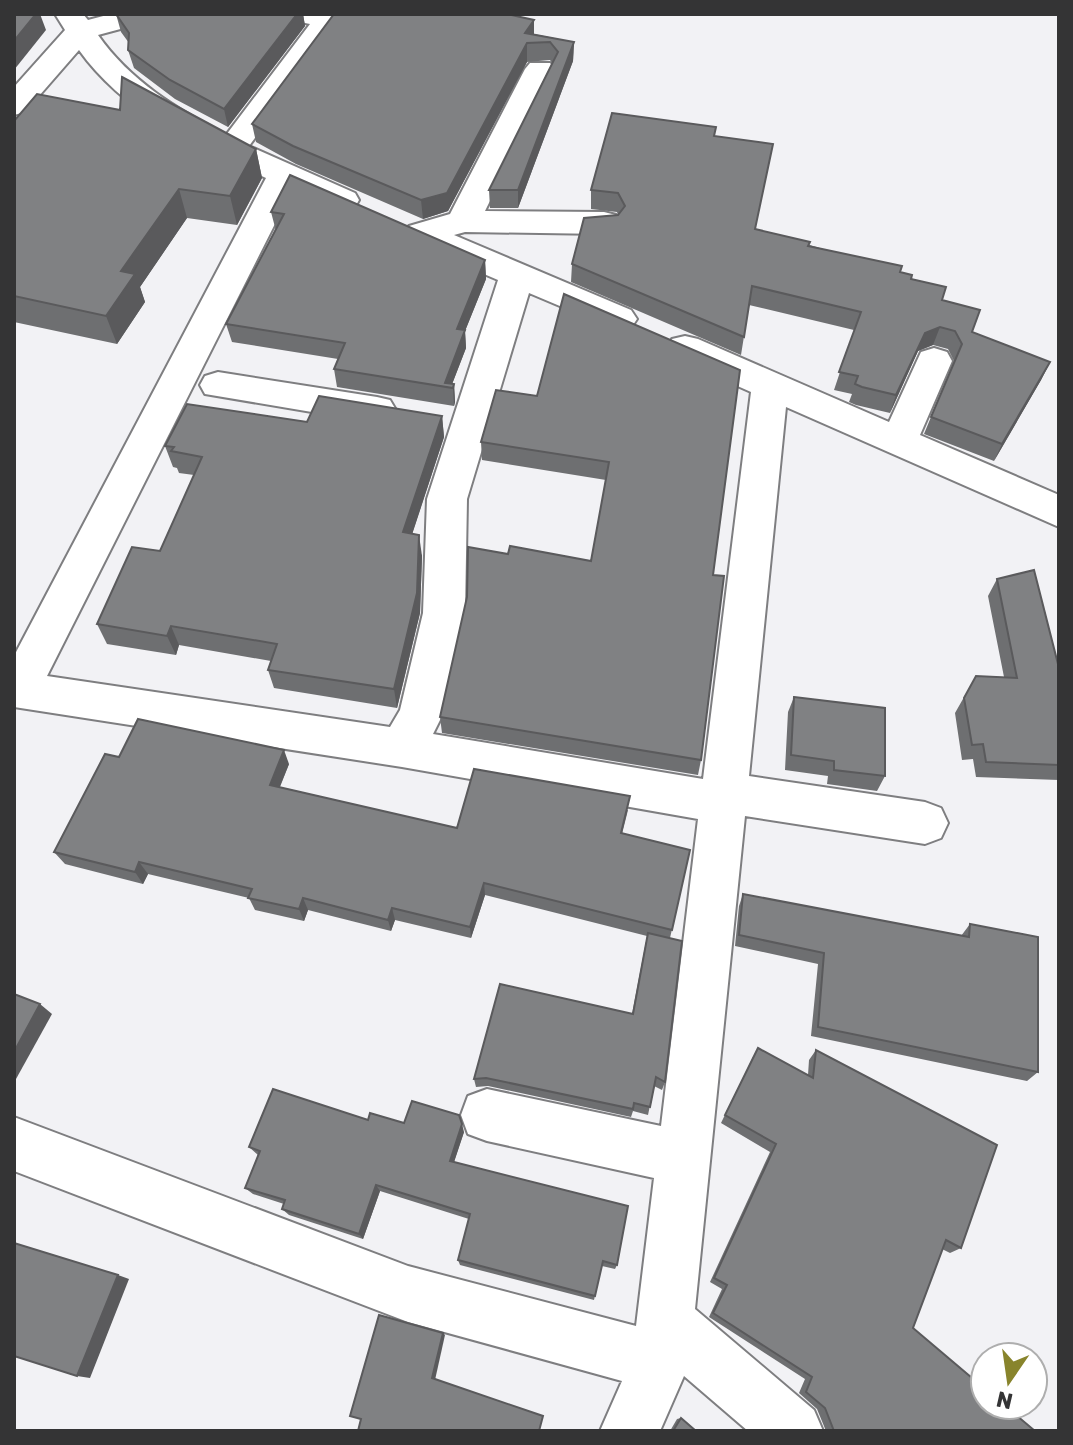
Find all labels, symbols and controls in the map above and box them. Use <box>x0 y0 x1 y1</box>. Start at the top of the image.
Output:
north arrow <box>969 1341 1049 1421</box>
text: N <box>994 1385 1015 1415</box>

